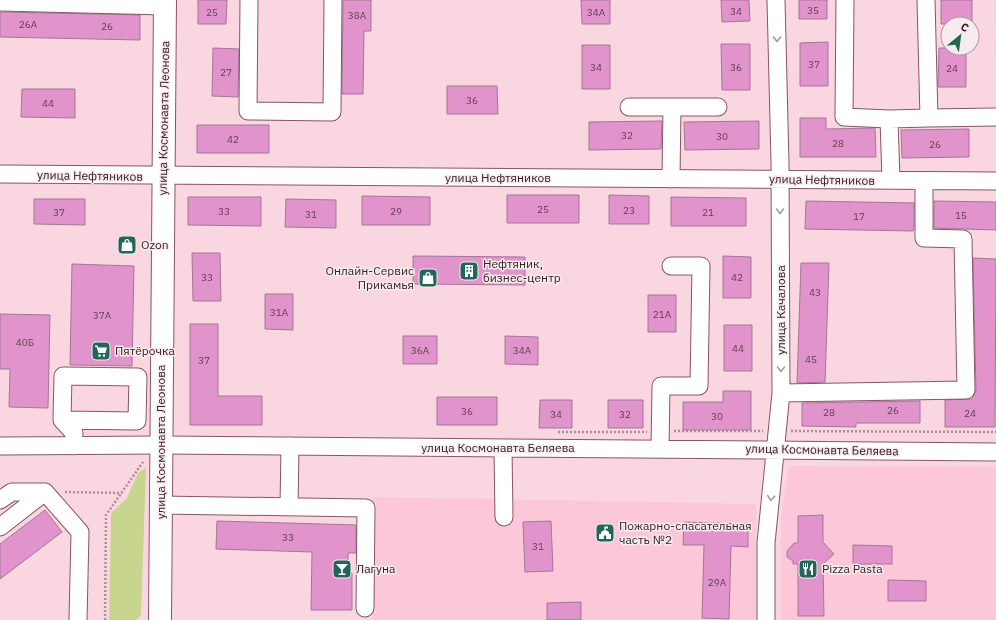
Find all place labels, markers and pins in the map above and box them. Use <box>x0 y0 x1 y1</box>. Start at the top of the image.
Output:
shop icon: Ozon <box>116 234 138 256</box>
place label: Ozon <box>141 237 168 252</box>
place label: Нефтяник, бизнес-центр <box>483 256 561 285</box>
building icon: Нефтяник, бизнес-центр <box>458 260 480 282</box>
place label: Онлайн-Сервис Прикамья <box>325 263 414 292</box>
shop icon: Онлайн-Сервис Прикамья <box>417 267 439 289</box>
supermarket icon: Пятёрочка <box>90 340 112 362</box>
place label: Пятёрочка <box>115 343 175 358</box>
place label: Пожарно-спасательная часть №2 <box>619 518 752 547</box>
public building icon: Пожарно-спасательная часть №2 <box>594 522 616 544</box>
bar icon: Лагуна <box>331 558 353 580</box>
restaurant icon: Pizza Pasta <box>797 558 819 580</box>
place label: Лагуна <box>356 561 396 576</box>
place label: Pizza Pasta <box>822 561 883 576</box>

